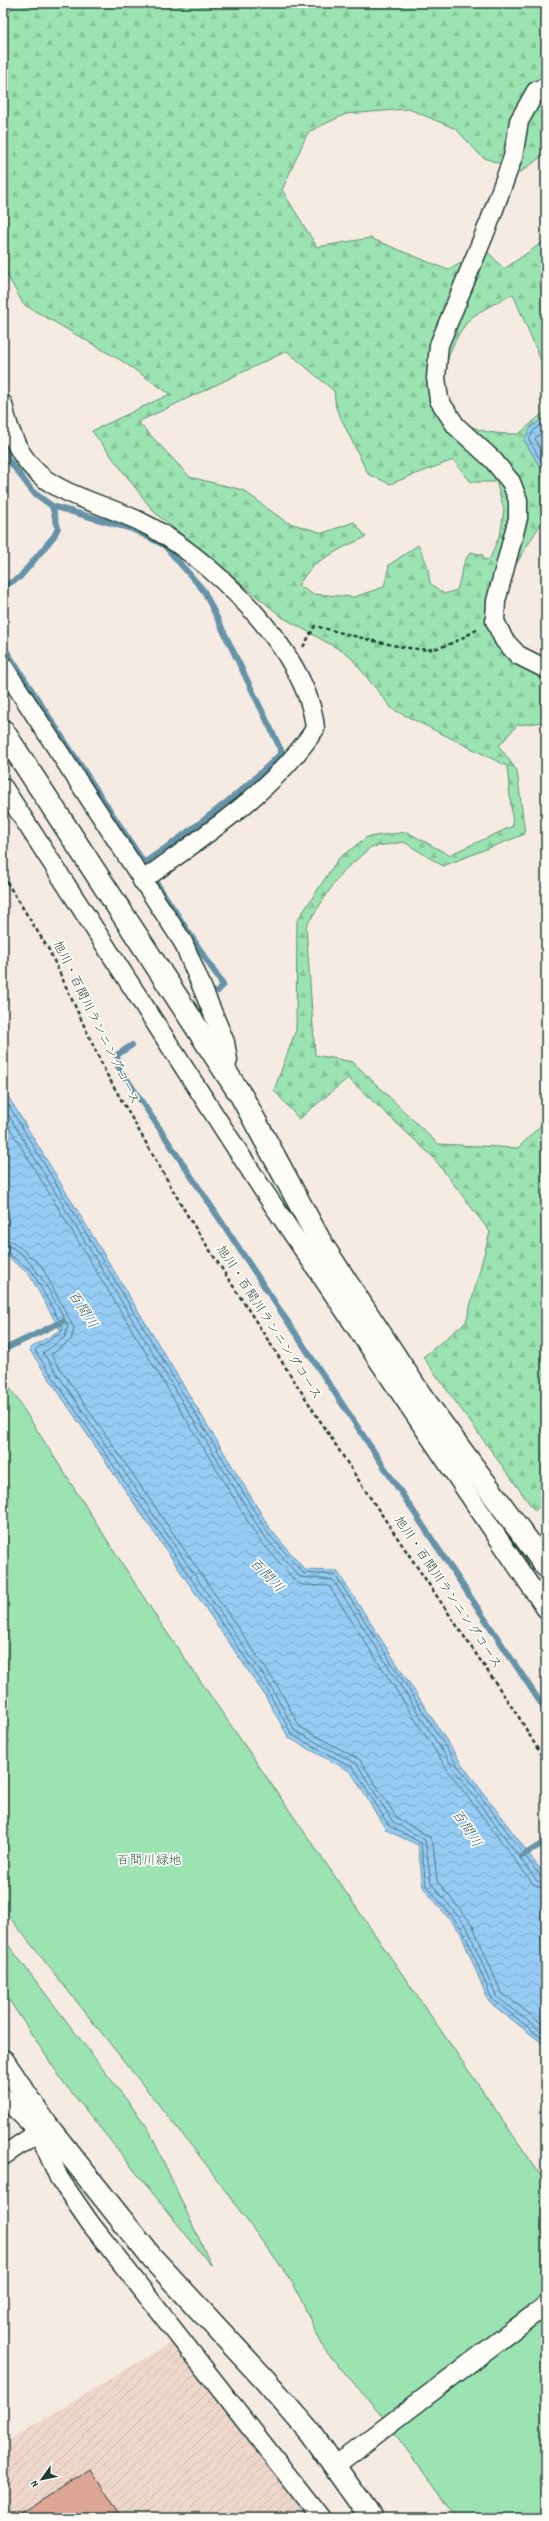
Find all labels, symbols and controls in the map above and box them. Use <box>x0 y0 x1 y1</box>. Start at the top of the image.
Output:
street label: 旭川・百間川ランニングコース <box>47 937 143 1109</box>
street label: 旭川・百間川ランニングコース <box>211 1242 325 1404</box>
water label: 百間川 <box>62 1287 102 1333</box>
street label: 旭川・百間川ランニングコース <box>388 1513 506 1673</box>
water label: 百間川 <box>244 1554 288 1598</box>
water label: 百間川 <box>446 1806 486 1852</box>
park label: 百間川緑地 <box>116 1852 182 1871</box>
north arrow <box>22 2459 62 2499</box>
text: N <box>27 2476 43 2490</box>

